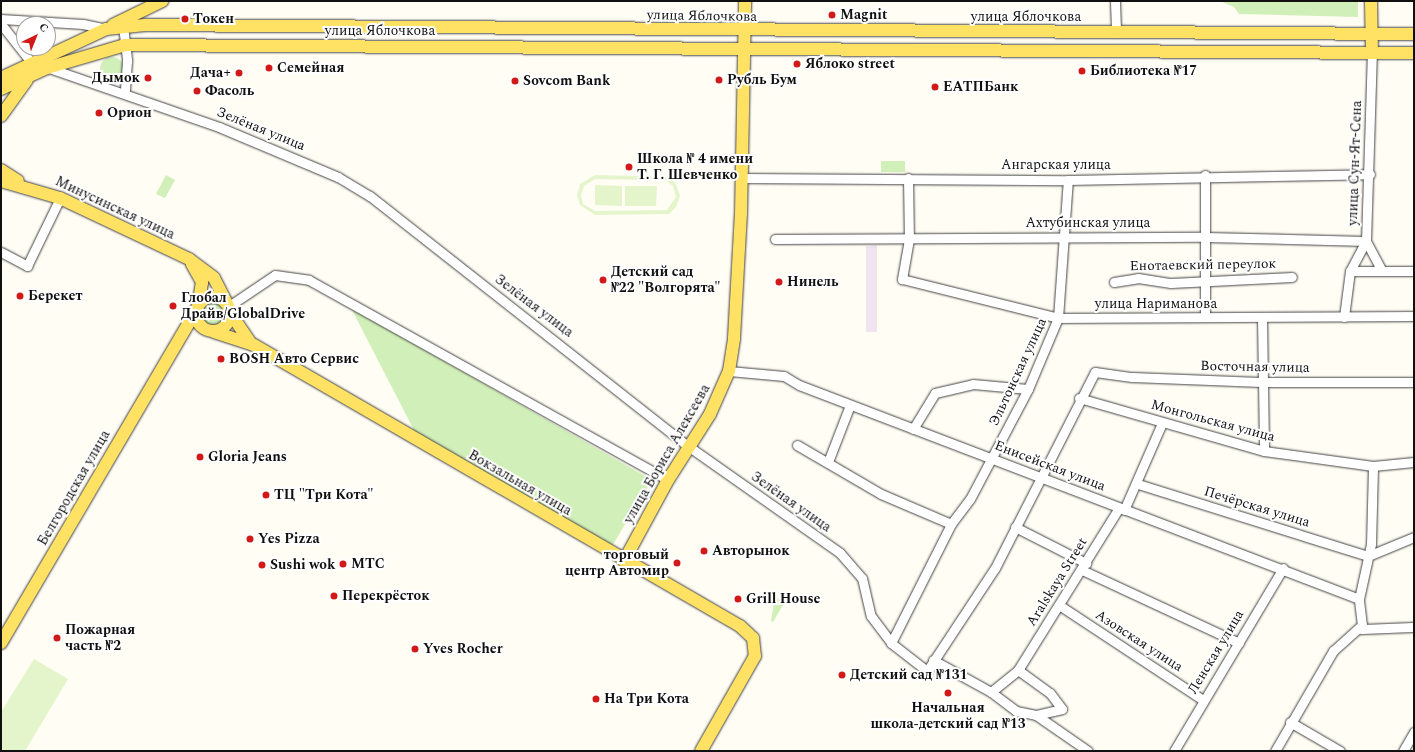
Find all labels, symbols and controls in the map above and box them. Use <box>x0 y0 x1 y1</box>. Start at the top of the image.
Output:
street label: улица Яблочкова <box>647 7 757 25</box>
place label: Magnit <box>840 7 887 23</box>
street label: улица Яблочкова <box>971 9 1081 25</box>
marker: Magnit <box>827 10 837 20</box>
place label: Токен <box>193 11 234 27</box>
marker: Токен <box>180 14 190 24</box>
north arrow <box>16 16 56 56</box>
text: С <box>35 19 52 36</box>
street label: улица Яблочкова <box>325 23 435 39</box>
place label: Яблоко street <box>805 56 895 72</box>
marker: Яблоко street <box>792 59 802 69</box>
place label: Семейная <box>277 60 344 76</box>
marker: Семейная <box>264 63 274 73</box>
place label: Библиотека №17 <box>1090 63 1197 79</box>
place label: Дача+ <box>190 65 231 81</box>
marker: Библиотека №17 <box>1077 66 1087 76</box>
marker: Дача+ <box>234 68 244 78</box>
place label: Дымок <box>92 70 140 86</box>
place label: Рубль Бум <box>727 72 797 88</box>
marker: Дымок <box>143 73 153 83</box>
place label: Sovcom Bank <box>523 73 610 89</box>
marker: Рубль Бум <box>714 75 724 85</box>
marker: Sovcom Bank <box>510 76 520 86</box>
place label: ЕАТПБанк <box>943 79 1018 95</box>
marker: ЕАТПБанк <box>930 82 940 92</box>
place label: Фасоль <box>205 83 254 99</box>
marker: Фасоль <box>192 86 202 96</box>
street label: улица Сун-Ят-Сена <box>1344 100 1366 226</box>
street label: Зелёная улица <box>214 104 308 154</box>
place label: Орион <box>107 105 152 121</box>
marker: Орион <box>94 108 104 118</box>
place label: Школа № 4 имени Т. Г. Шевченко <box>637 151 753 184</box>
street label: Ангарская улица <box>1001 157 1111 173</box>
marker: Школа № 4 имени Т. Г. Шевченко <box>624 162 634 172</box>
street label: Минусинская улица <box>52 173 178 243</box>
street label: Ахтубинская улица <box>1026 215 1150 231</box>
street label: Енотаевский переулок <box>1130 255 1276 275</box>
place label: Детский сад №22 "Волгорята" <box>611 264 721 296</box>
street label: Зелёная улица <box>491 271 577 341</box>
place label: Нинель <box>787 274 839 290</box>
marker: Детский сад №22 "Волгорята" <box>598 275 608 285</box>
marker: Нинель <box>774 277 784 287</box>
place label: Берекет <box>28 288 82 304</box>
place label: Глобал Драйв/GlobalDrive <box>181 290 305 322</box>
marker: Берекет <box>15 291 25 301</box>
street label: улица Нариманова <box>1095 296 1217 312</box>
marker: Глобал Драйв/GlobalDrive <box>168 301 178 311</box>
street label: Эльтонская улица <box>986 315 1050 429</box>
place label: BOSH Авто Сервис <box>229 351 359 367</box>
marker: BOSH Авто Сервис <box>216 354 226 364</box>
street label: Восточная улица <box>1200 358 1310 376</box>
street label: улица Бориса Алексеева <box>620 381 714 527</box>
street label: Монгольская улица <box>1149 396 1277 446</box>
street label: Белгородская улица <box>34 427 114 549</box>
street label: Енисейская улица <box>992 437 1108 495</box>
street label: Вокзальная улица <box>465 447 575 519</box>
place label: Gloria Jeans <box>208 449 287 465</box>
marker: Gloria Jeans <box>195 452 205 462</box>
street label: Зелёная улица <box>748 468 834 536</box>
street label: Печёрская улица <box>1202 483 1312 531</box>
place label: ТЦ "Три Кота" <box>274 487 374 503</box>
marker: ТЦ "Три Кота" <box>261 490 271 500</box>
place label: Yes Pizza <box>258 531 320 547</box>
marker: Yes Pizza <box>245 534 255 544</box>
street label: Aralskaya Street <box>1023 535 1091 629</box>
place label: Авторынок <box>712 543 790 559</box>
marker: Авторынок <box>699 546 709 556</box>
place label: торговый центр Автомир <box>565 547 669 580</box>
place label: МТС <box>351 556 385 572</box>
place label: Sushi wok <box>270 557 335 573</box>
marker: торговый центр Автомир <box>672 558 682 568</box>
marker: МТС <box>338 559 348 569</box>
marker: Sushi wok <box>257 560 267 570</box>
place label: Перекрёсток <box>342 588 430 604</box>
marker: Перекрёсток <box>329 591 339 601</box>
place label: Grill House <box>746 591 821 607</box>
marker: Grill House <box>733 594 743 604</box>
street label: Азовская улица <box>1092 606 1186 676</box>
street label: Ленская улица <box>1184 607 1248 697</box>
place label: Пожарная часть №2 <box>65 622 135 654</box>
marker: Пожарная часть №2 <box>52 633 62 643</box>
place label: Yves Rocher <box>423 641 503 657</box>
marker: Yves Rocher <box>410 644 420 654</box>
place label: Детский сад №131 <box>850 667 967 683</box>
marker: Детский сад №131 <box>837 670 847 680</box>
marker: Начальная школа-детский сад №13 <box>943 688 953 698</box>
place label: На Три Кота <box>604 691 689 707</box>
marker: На Три Кота <box>591 694 601 704</box>
place label: Начальная школа-детский сад №13 <box>870 700 1026 732</box>

